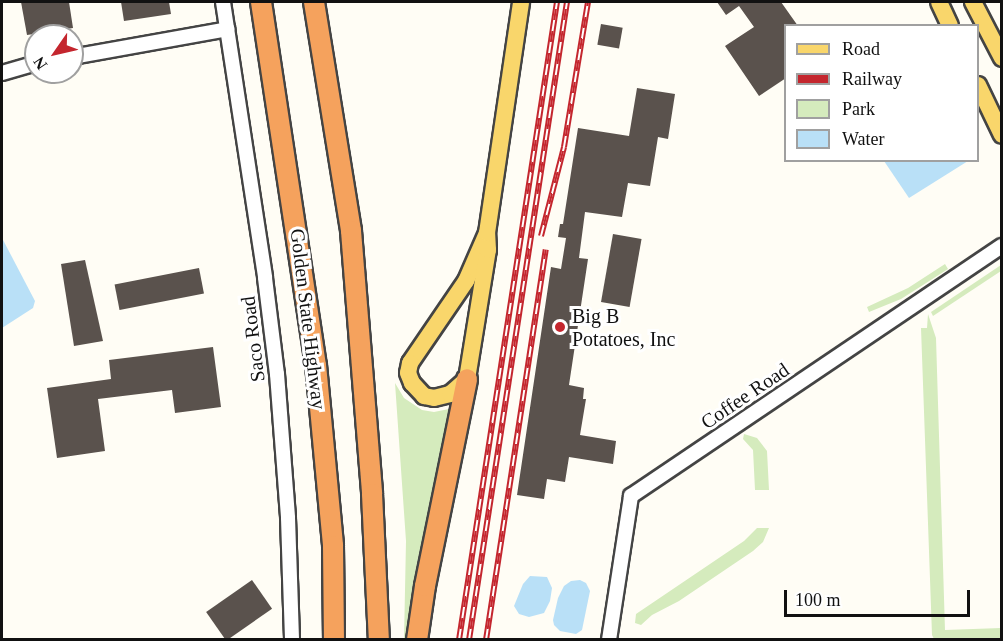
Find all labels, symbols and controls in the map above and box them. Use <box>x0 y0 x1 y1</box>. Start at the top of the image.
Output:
north arrow <box>24 24 84 84</box>
legend <box>784 24 979 162</box>
text: Road <box>842 39 880 59</box>
text: N <box>30 54 51 73</box>
text: Railway <box>842 69 902 89</box>
text: Park <box>842 99 875 119</box>
text: Water <box>842 129 885 149</box>
street label: Golden State Highway <box>285 227 331 411</box>
street label: Saco Road <box>236 295 270 383</box>
place label: Big B Potatoes, Inc <box>572 304 675 351</box>
marker: Big B Potatoes, Inc <box>553 320 567 334</box>
street label: Coffee Road <box>696 358 794 434</box>
scale bar <box>787 578 973 616</box>
text: 100 m <box>795 590 841 610</box>

